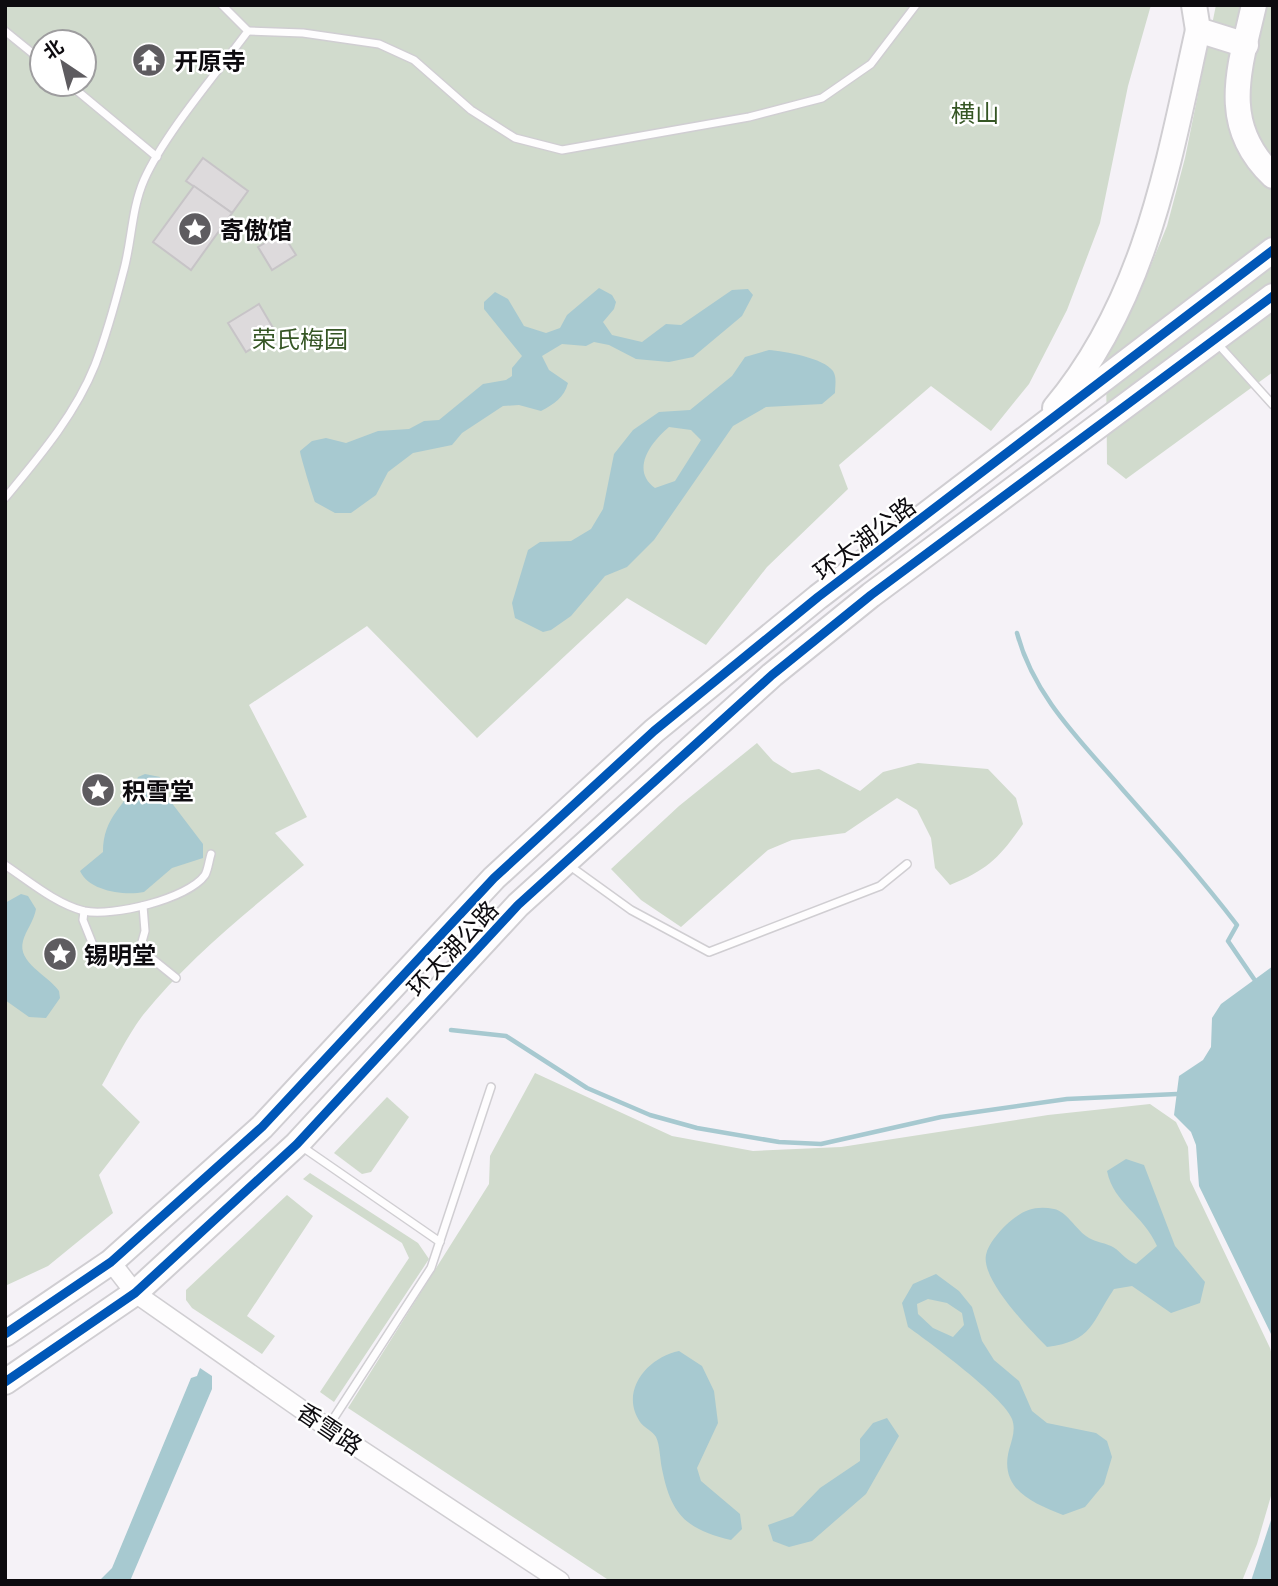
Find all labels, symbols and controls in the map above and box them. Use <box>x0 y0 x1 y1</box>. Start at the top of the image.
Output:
north arrow <box>28 28 98 98</box>
text: 北 <box>38 33 68 65</box>
temple icon: 开原寺 <box>130 41 168 79</box>
place label: 开原寺 <box>174 44 246 77</box>
park label: 横山 <box>951 96 999 129</box>
place icon: 寄傲馆 <box>176 210 214 248</box>
place label: 寄傲馆 <box>220 213 292 246</box>
park label: 荣氏梅园 <box>252 322 348 355</box>
street label: 环太湖公路 <box>806 489 922 587</box>
place icon: 积雪堂 <box>79 771 117 809</box>
place label: 积雪堂 <box>122 774 194 807</box>
street label: 环太湖公路 <box>399 893 505 1003</box>
place icon: 锡明堂 <box>41 935 79 973</box>
place label: 锡明堂 <box>84 938 156 971</box>
street label: 香雪路 <box>291 1394 369 1462</box>

